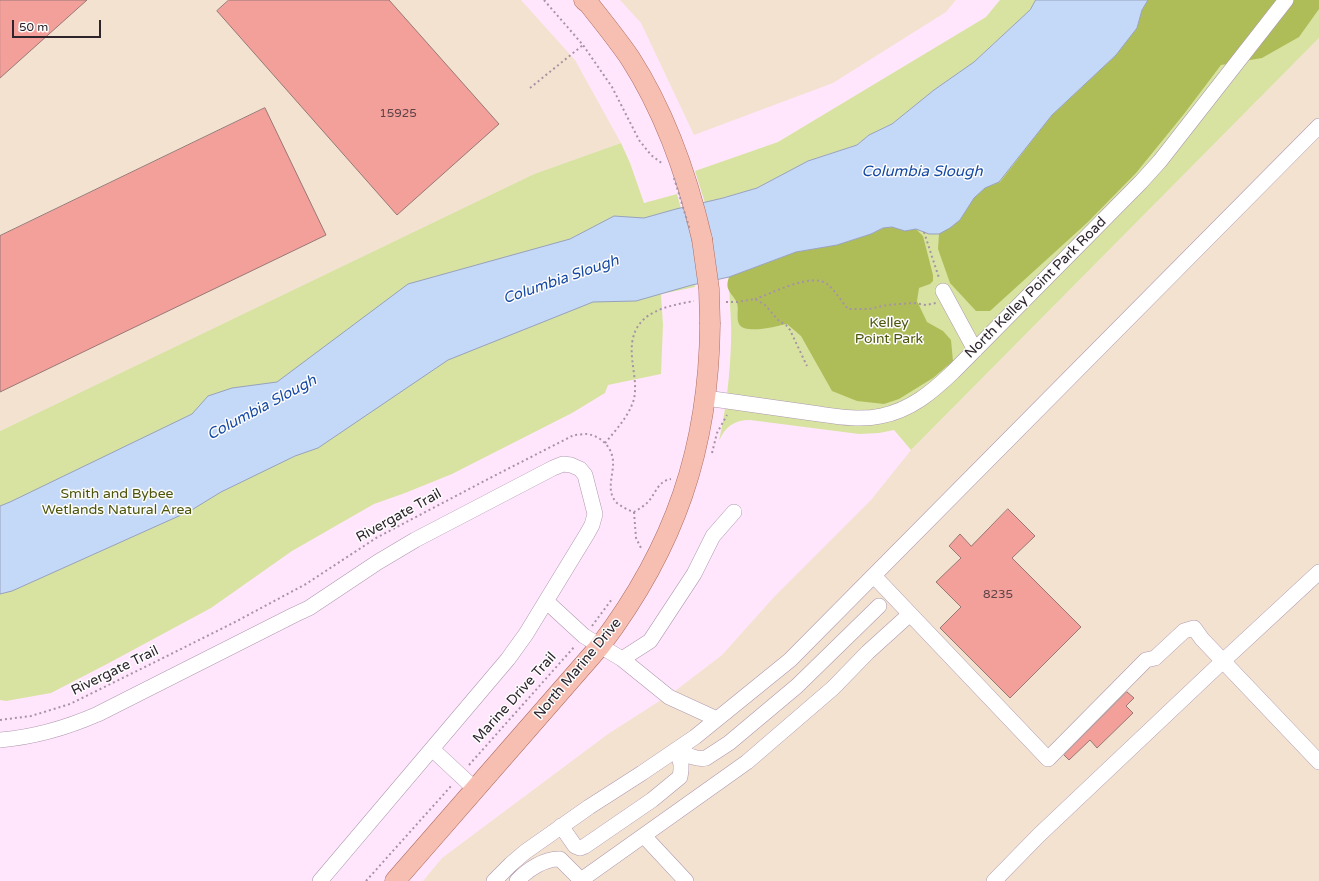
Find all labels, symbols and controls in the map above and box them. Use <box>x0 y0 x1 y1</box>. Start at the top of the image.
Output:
scale bar <box>14 12 103 38</box>
text: 50 m <box>19 20 48 34</box>
house number: 15925 <box>379 107 417 121</box>
water label: Columbia Slough <box>861 163 983 181</box>
street label: North Kelley Point Park Road <box>962 214 1110 362</box>
water label: Columbia Slough <box>501 252 621 308</box>
park label: Kelley Point Park <box>855 315 923 348</box>
water label: Columbia Slough <box>204 372 320 444</box>
park label: Smith and Bybee Wetlands Natural Area <box>42 486 192 518</box>
street label: Rivergate Trail <box>353 486 445 546</box>
house number: 8235 <box>983 588 1013 602</box>
street label: North Marine Drive <box>531 615 625 723</box>
street label: Rivergate Trail <box>69 643 161 699</box>
street label: Marine Drive Trail <box>470 649 560 747</box>

